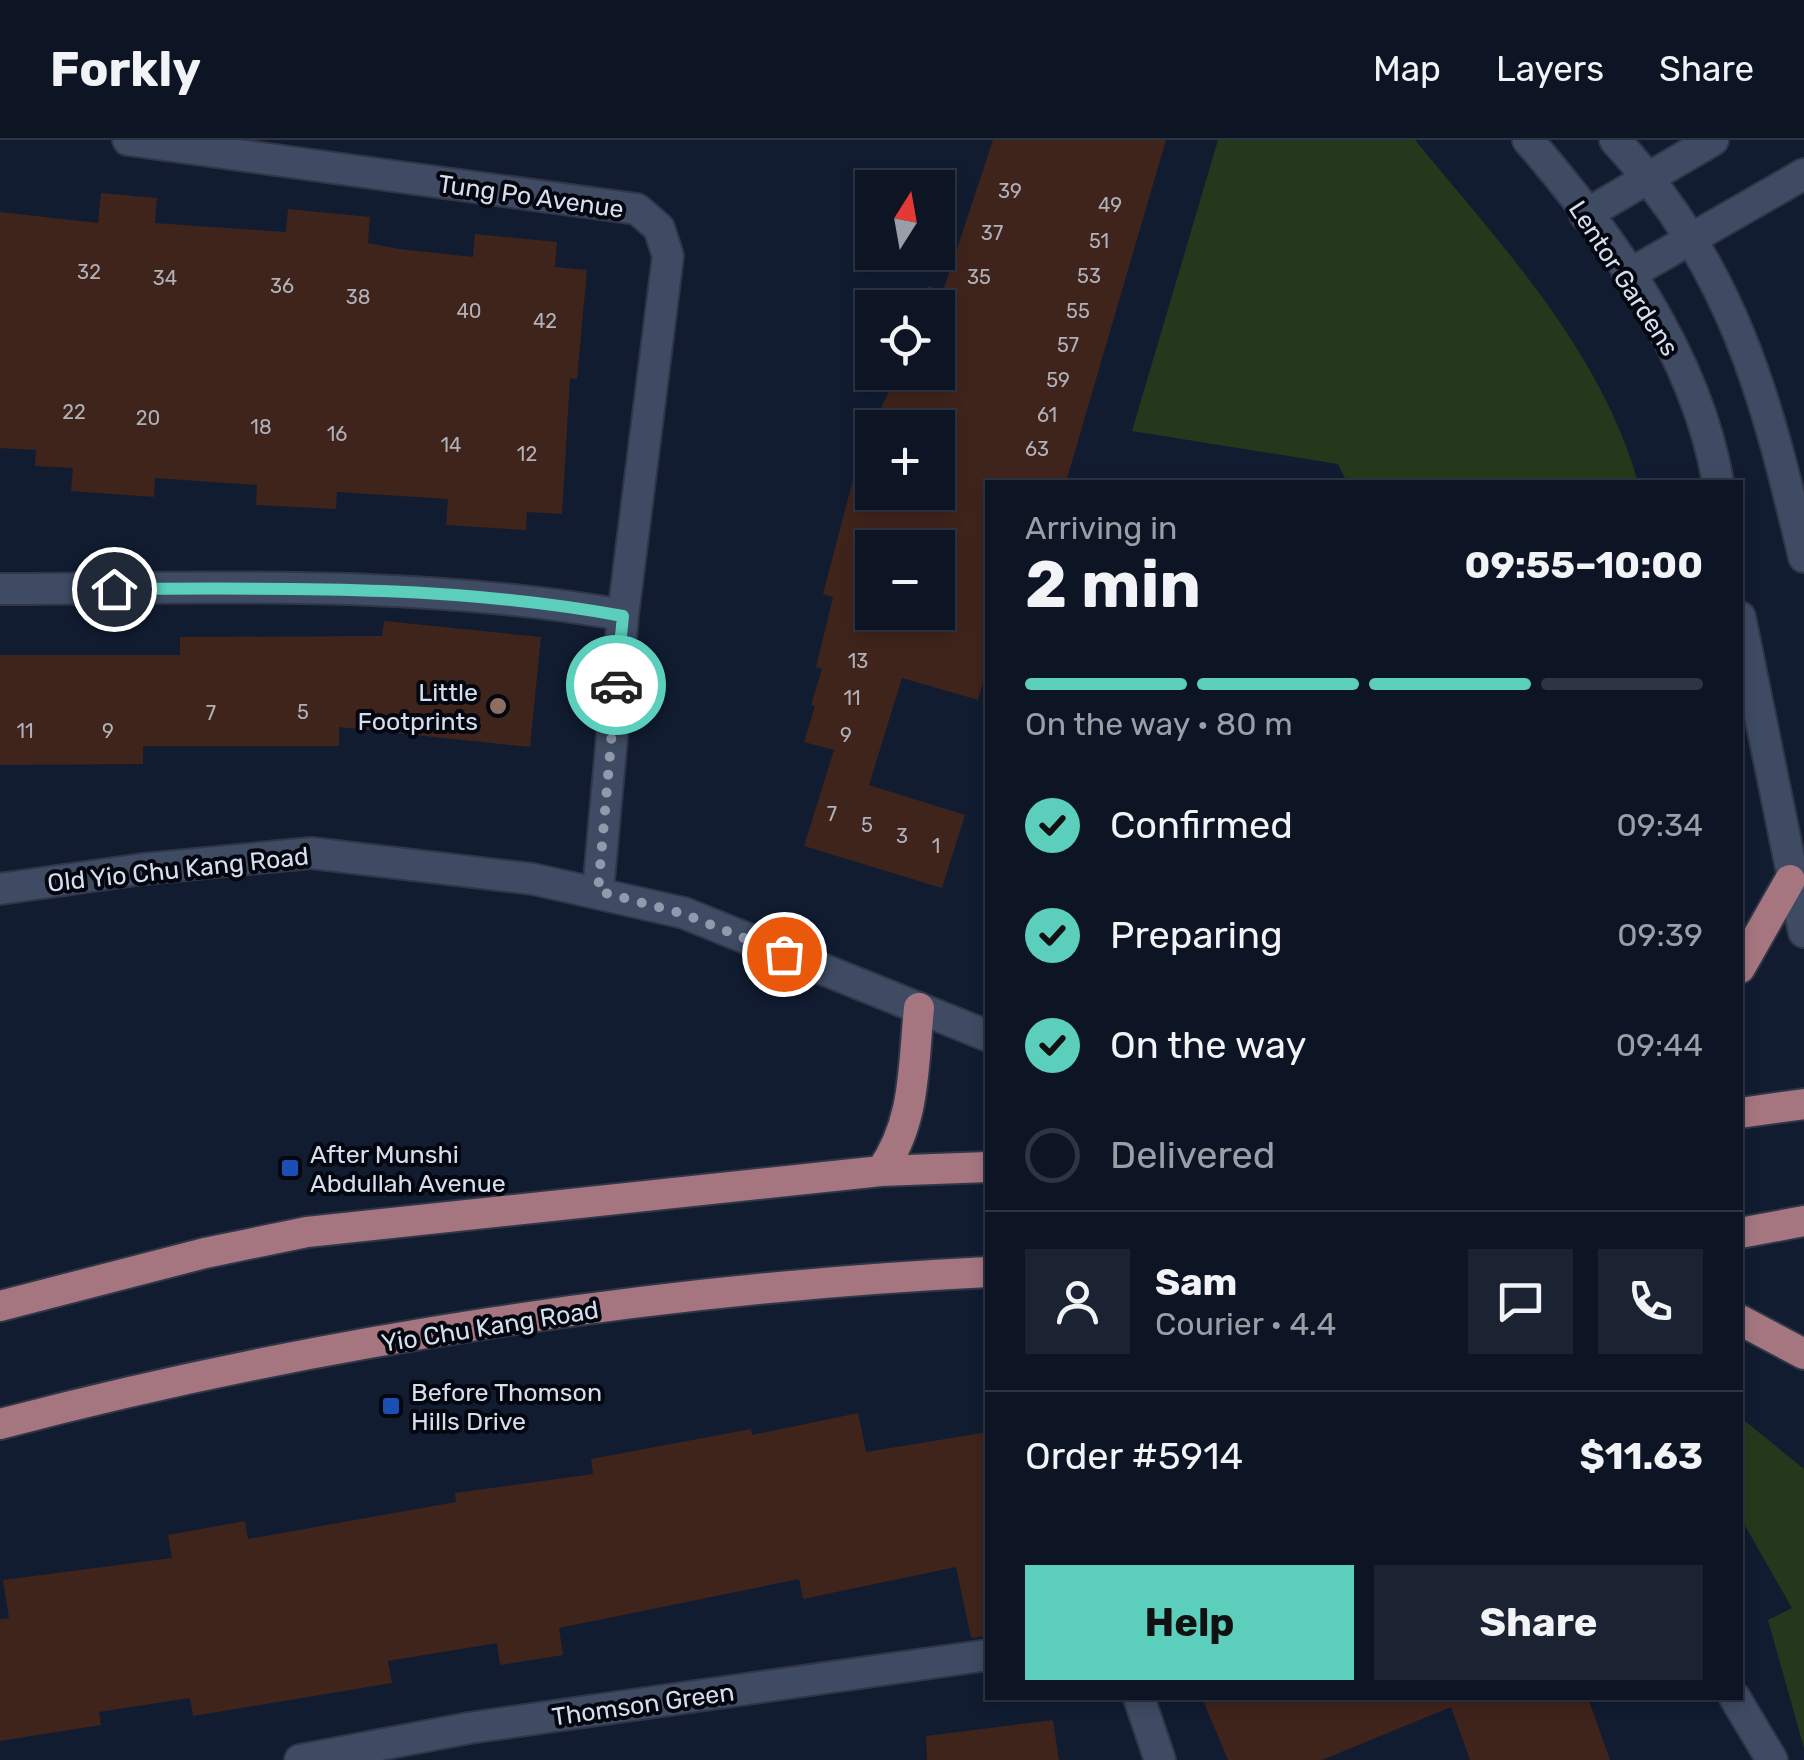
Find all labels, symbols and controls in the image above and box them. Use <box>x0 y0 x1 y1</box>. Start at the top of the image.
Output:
text: Forkly <box>50 41 201 98</box>
text: Map <box>1373 48 1441 90</box>
text: Layers <box>1496 48 1604 90</box>
text: Share <box>1659 48 1754 90</box>
street label: Tung Po Avenue <box>436 169 626 224</box>
north arrow <box>855 170 955 270</box>
map controls <box>855 170 955 630</box>
house number: 39 <box>998 179 1022 203</box>
house number: 49 <box>1098 193 1122 217</box>
street label: Lentor Gardens <box>1563 195 1684 361</box>
house number: 37 <box>981 221 1003 245</box>
house number: 51 <box>1089 229 1109 253</box>
house number: 32 <box>77 260 101 284</box>
house number: 53 <box>1077 264 1101 288</box>
house number: 35 <box>967 265 991 289</box>
house number: 34 <box>153 266 177 290</box>
house number: 36 <box>270 274 294 298</box>
house number: 38 <box>346 285 370 309</box>
button: locate <box>855 290 955 390</box>
house number: 40 <box>456 299 482 323</box>
house number: 55 <box>1066 299 1090 323</box>
house number: 42 <box>533 309 557 333</box>
house number: 57 <box>1057 333 1079 357</box>
house number: 59 <box>1046 368 1070 392</box>
house number: 22 <box>62 400 86 424</box>
house number: 61 <box>1037 403 1057 427</box>
house number: 20 <box>136 406 160 430</box>
button: + <box>855 410 955 510</box>
house number: 18 <box>250 415 272 439</box>
house number: 16 <box>327 422 347 446</box>
house number: 14 <box>441 433 461 457</box>
house number: 63 <box>1025 437 1049 461</box>
house number: 12 <box>517 442 537 466</box>
text: Arriving in <box>1025 509 1177 547</box>
button: − <box>855 530 955 630</box>
text: 09:55–10:00 <box>1465 542 1703 588</box>
text: 2 min <box>1025 546 1201 623</box>
pin <box>72 547 157 632</box>
icon: home <box>87 562 142 617</box>
courier <box>566 635 666 735</box>
house number: 13 <box>848 649 868 673</box>
icon: car <box>589 658 644 713</box>
place label: Little Footprints <box>357 678 478 736</box>
house number: 11 <box>843 686 861 710</box>
marker: Little Footprints <box>487 695 509 717</box>
house number: 5 <box>297 700 309 724</box>
house number: 7 <box>206 701 216 725</box>
text: On the way · 80 m <box>1025 705 1293 743</box>
house number: 11 <box>16 719 34 743</box>
house number: 9 <box>102 719 114 743</box>
house number: 9 <box>840 723 852 747</box>
icon: check <box>1025 798 1080 853</box>
house number: 7 <box>827 802 837 826</box>
text: Confirmed <box>1110 802 1293 848</box>
text: 09:34 <box>1616 806 1703 844</box>
house number: 5 <box>861 813 873 837</box>
house number: 3 <box>896 824 908 848</box>
house number: 1 <box>932 834 940 858</box>
street label: Old Yio Chu Kang Road <box>46 841 310 898</box>
icon: check <box>1025 908 1080 963</box>
pin <box>742 912 827 997</box>
text: Preparing <box>1110 912 1283 958</box>
text: 09:39 <box>1617 916 1703 954</box>
icon: bag <box>757 927 812 982</box>
icon: check <box>1025 1018 1080 1073</box>
text: On the way <box>1110 1022 1306 1068</box>
text: 09:44 <box>1616 1026 1703 1064</box>
text: Delivered <box>1110 1132 1275 1178</box>
place label: After Munshi Abdullah Avenue <box>310 1140 506 1198</box>
marker: After Munshi Abdullah Avenue <box>279 1157 301 1179</box>
button: person <box>1025 1249 1130 1354</box>
button: chat <box>1468 1249 1573 1354</box>
button: phone <box>1598 1249 1703 1354</box>
text: Sam <box>1155 1259 1237 1305</box>
street label: Yio Chu Kang Road <box>379 1295 601 1358</box>
text: Courier · 4.4 <box>1155 1305 1336 1343</box>
place label: Before Thomson Hills Drive <box>411 1378 602 1436</box>
marker: Before Thomson Hills Drive <box>380 1395 402 1417</box>
text: Order #5914 <box>1025 1433 1243 1479</box>
text: $11.63 <box>1579 1433 1703 1479</box>
button: Help <box>1025 1565 1354 1680</box>
button: Share <box>1374 1565 1703 1680</box>
street label: Thomson Green <box>550 1677 736 1732</box>

